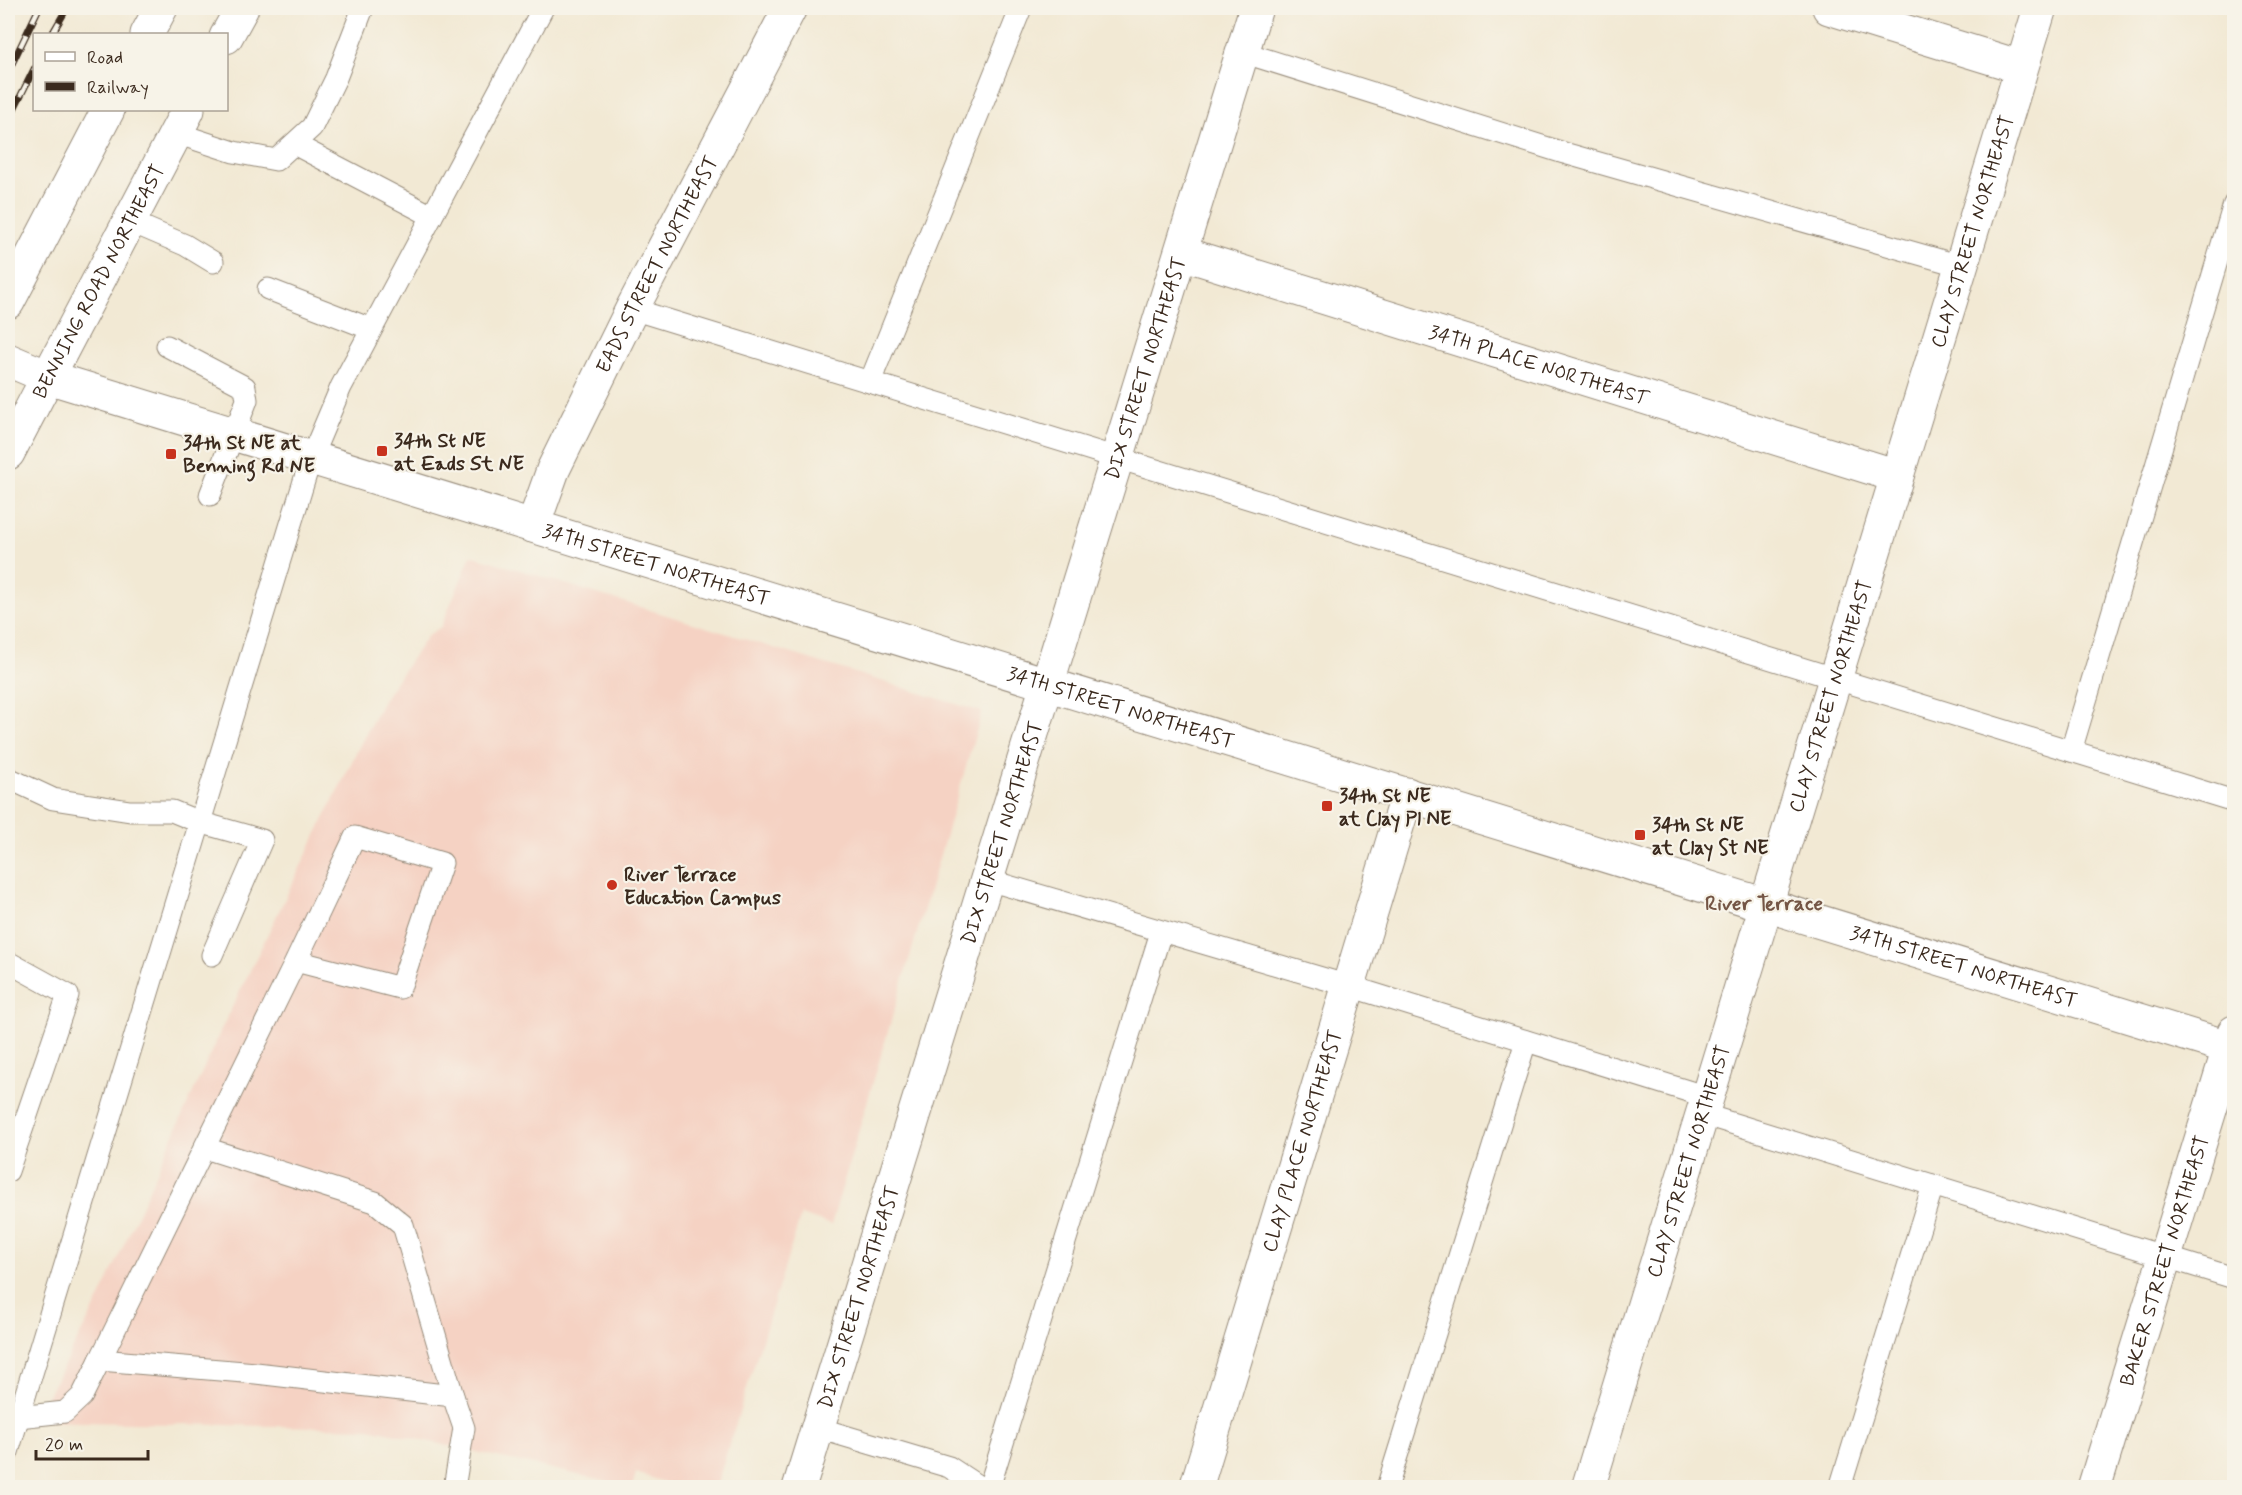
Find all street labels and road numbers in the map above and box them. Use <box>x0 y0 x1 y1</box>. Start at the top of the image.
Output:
street label: CLAY STREET NORTHEAST <box>1925 112 2021 351</box>
street label: EADS STREET NORTHEAST <box>591 151 725 378</box>
street label: BENNING ROAD NORTHEAST <box>27 160 172 404</box>
street label: DIX STREET NORTHEAST <box>1099 254 1193 484</box>
street label: 34TH PLACE NORTHEAST <box>1425 319 1653 413</box>
street label: 34TH STREET NORTHEAST <box>539 518 773 613</box>
street label: CLAY STREET NORTHEAST <box>1783 577 1880 816</box>
street label: 34TH STREET NORTHEAST <box>1004 661 1237 756</box>
street label: DIX STREET NORTHEAST <box>956 718 1050 948</box>
street label: 34TH STREET NORTHEAST <box>1847 920 2081 1015</box>
street label: CLAY PLACE NORTHEAST <box>1256 1027 1350 1256</box>
street label: CLAY STREET NORTHEAST <box>1641 1042 1738 1281</box>
street label: BAKER STREET NORTHEAST <box>2114 1132 2216 1390</box>
street label: DIX STREET NORTHEAST <box>812 1182 907 1412</box>

